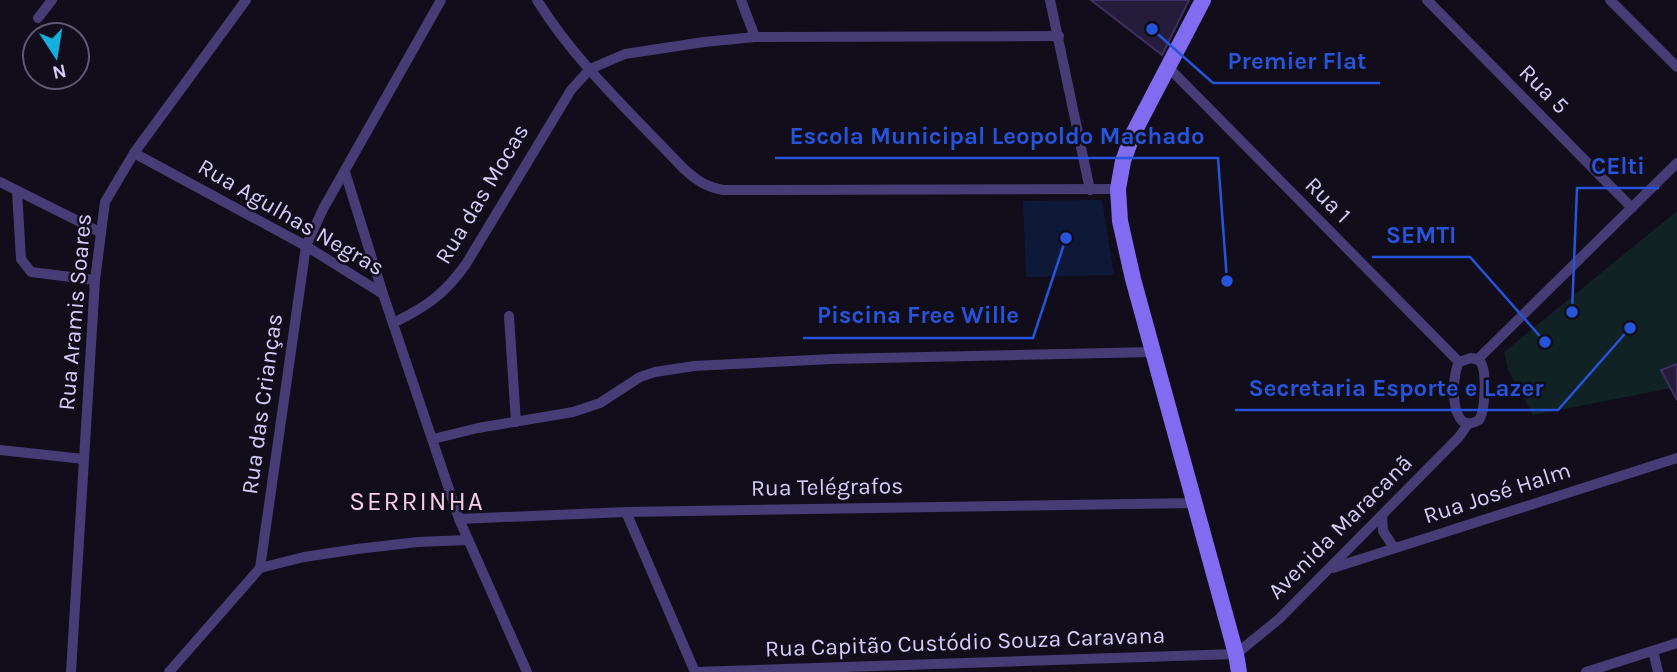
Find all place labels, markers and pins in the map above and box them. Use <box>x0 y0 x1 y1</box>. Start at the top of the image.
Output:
callout: Premier Flat <box>1213 38 1380 83</box>
callout: Escola Municipal Leopoldo Machado <box>775 113 1218 158</box>
callout: CElti <box>1577 143 1659 188</box>
callout: SEMTI <box>1372 212 1470 257</box>
callout: Piscina Free Wille <box>803 293 1033 338</box>
callout: Secretaria Esporte e Lazer <box>1235 365 1558 410</box>

